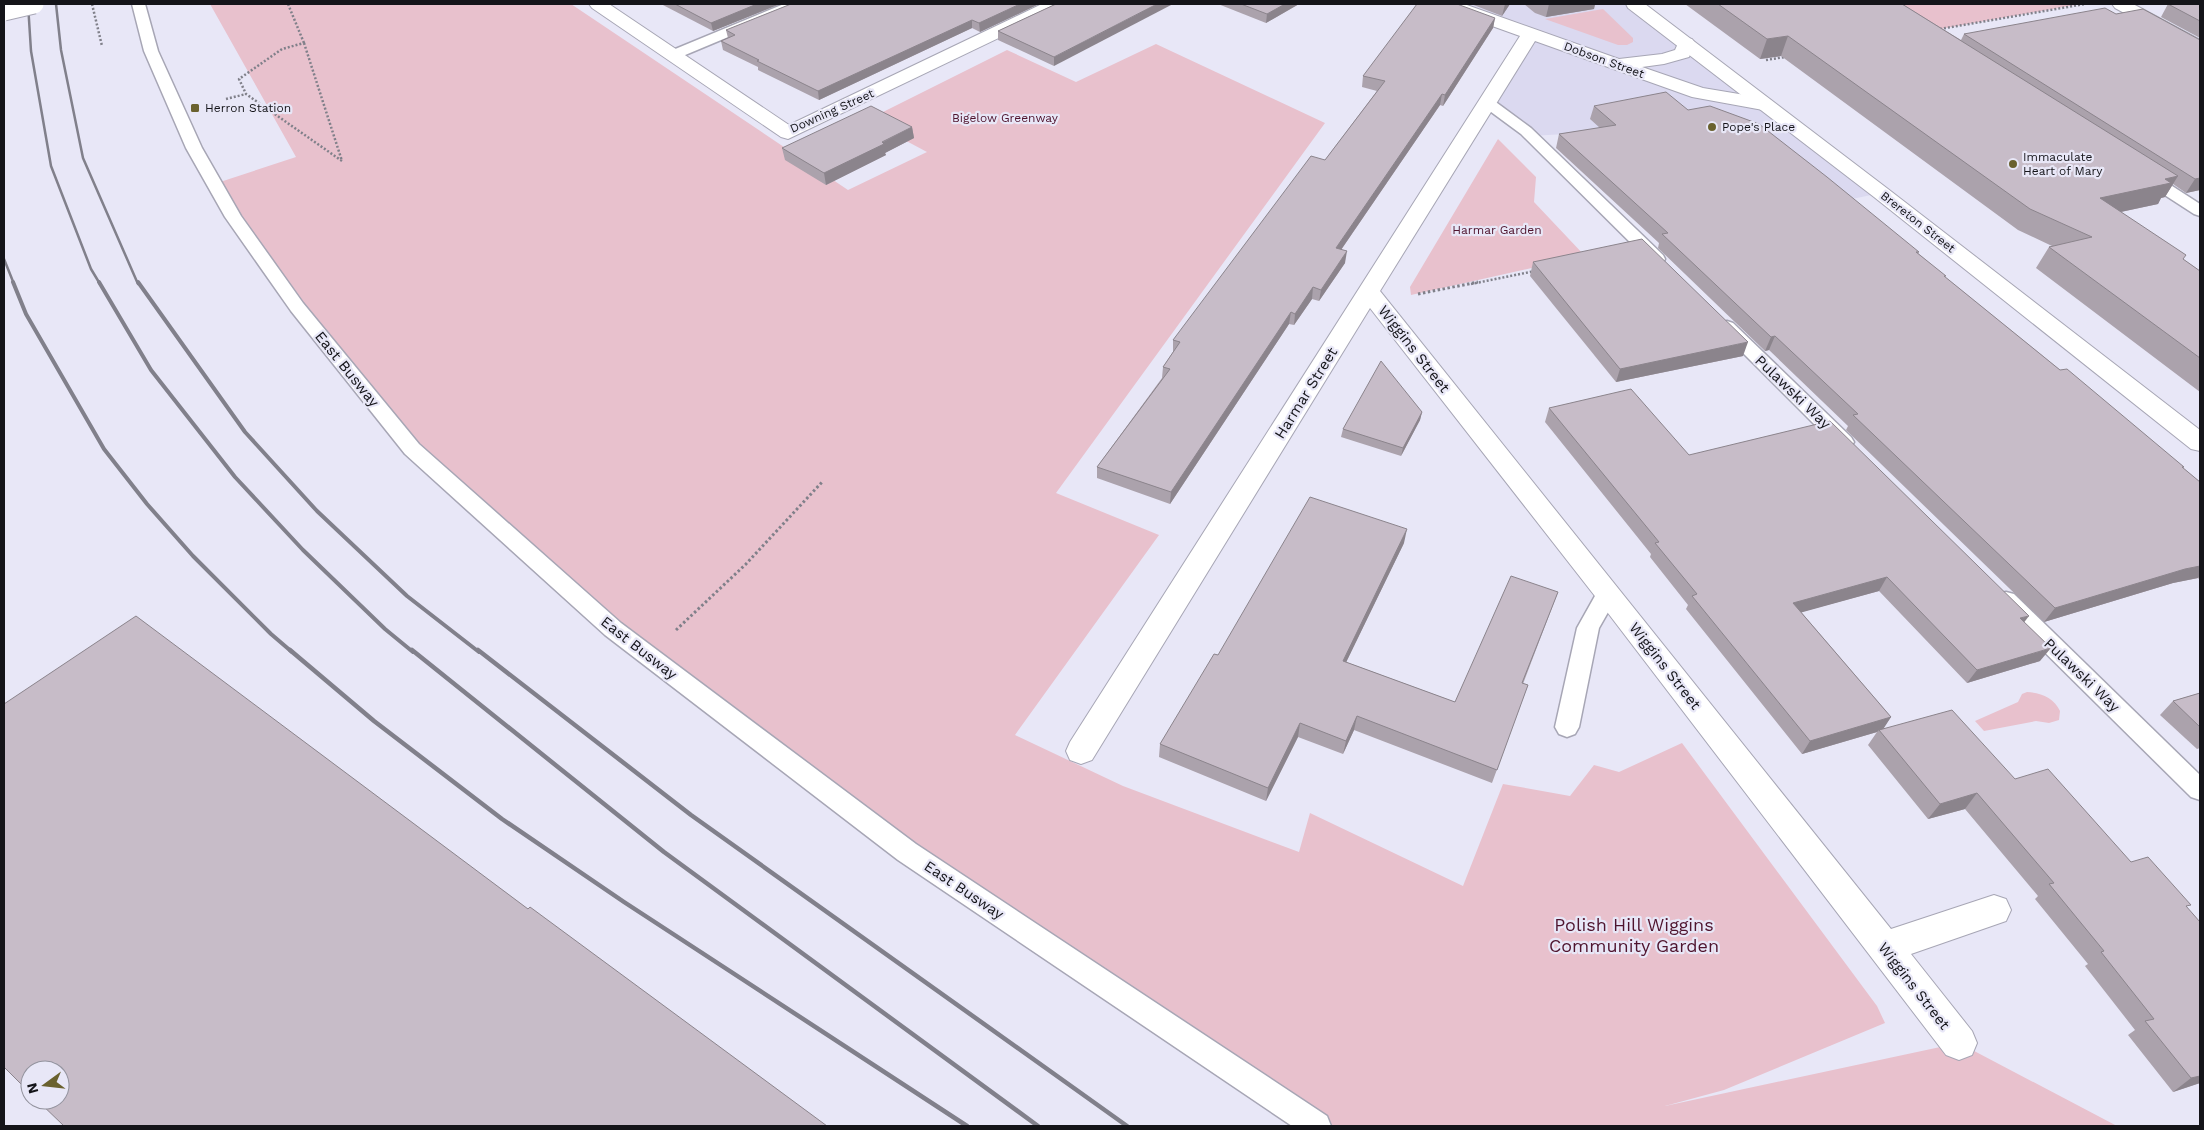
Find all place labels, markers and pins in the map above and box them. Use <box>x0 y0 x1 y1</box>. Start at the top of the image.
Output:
place label: Herron Station <box>205 101 291 115</box>
marker: Herron Station <box>189 102 201 114</box>
place label: Pope's Place <box>1722 120 1795 134</box>
marker: Pope's Place <box>1706 121 1718 133</box>
place label: Immaculate Heart of Mary <box>2023 150 2103 178</box>
marker: Immaculate Heart of Mary <box>2007 158 2019 170</box>

